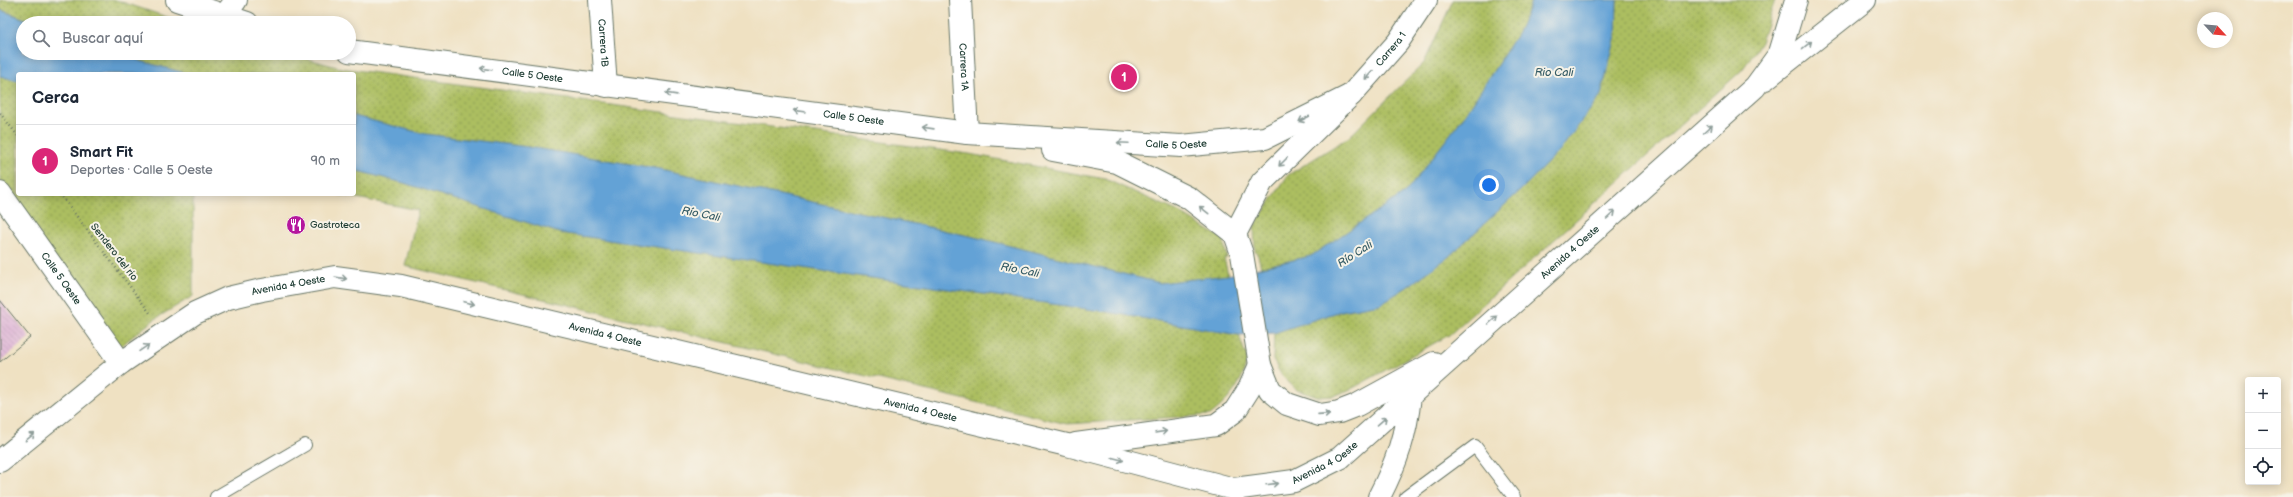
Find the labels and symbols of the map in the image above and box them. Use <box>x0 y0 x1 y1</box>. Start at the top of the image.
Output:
north arrow <box>2197 12 2233 48</box>
street label: Carrera 1B <box>595 18 611 68</box>
street label: Carrera 1 <box>1373 30 1409 69</box>
one-way arrow <box>1802 41 1813 50</box>
street label: Carrera 1A <box>956 43 971 92</box>
pin: 1 <box>1111 62 1137 92</box>
one-way arrow <box>480 65 493 73</box>
street label: Calle 5 Oeste <box>501 65 564 85</box>
water label: Rio Cali <box>1535 66 1574 79</box>
one-way arrow <box>1364 70 1373 81</box>
one-way arrow <box>665 90 678 98</box>
one-way arrow <box>793 107 806 115</box>
street label: Calle 5 Oeste <box>822 108 885 128</box>
one-way arrow <box>1298 116 1310 123</box>
one-way arrow <box>922 124 935 132</box>
one-way arrow <box>1703 124 1713 133</box>
street label: Calle 5 Oeste <box>1145 138 1207 152</box>
one-way arrow <box>1117 139 1130 146</box>
one-way arrow <box>1278 157 1288 167</box>
your location <box>1479 175 1499 195</box>
water label: Río Cali <box>681 204 722 224</box>
one-way arrow <box>1198 205 1209 214</box>
one-way arrow <box>1606 211 1616 220</box>
restaurant icon: Gastroteca <box>285 214 307 236</box>
place label: Gastroteca <box>310 219 360 231</box>
street label: Sendero del rio <box>88 221 140 283</box>
street label: Avenida 4 Oeste <box>1538 223 1602 282</box>
water label: Río Cali <box>1335 238 1375 270</box>
street label: Calle 5 Oeste <box>38 250 84 307</box>
water label: Río Cali <box>1000 260 1041 280</box>
street label: Avenida 4 Oeste <box>250 273 326 298</box>
one-way arrow <box>335 274 348 282</box>
one-way arrow <box>462 299 475 307</box>
one-way arrow <box>1488 316 1498 325</box>
street label: Avenida 4 Oeste <box>568 320 643 349</box>
one-way arrow <box>138 344 149 352</box>
street label: Avenida 4 Oeste <box>883 396 958 425</box>
one-way arrow <box>1317 410 1330 417</box>
one-way arrow <box>1377 416 1388 425</box>
one-way arrow <box>1154 428 1167 436</box>
one-way arrow <box>25 432 36 441</box>
street label: Avenida 4 Oeste <box>1290 439 1360 487</box>
one-way arrow <box>1112 456 1125 463</box>
one-way arrow <box>1265 480 1278 488</box>

